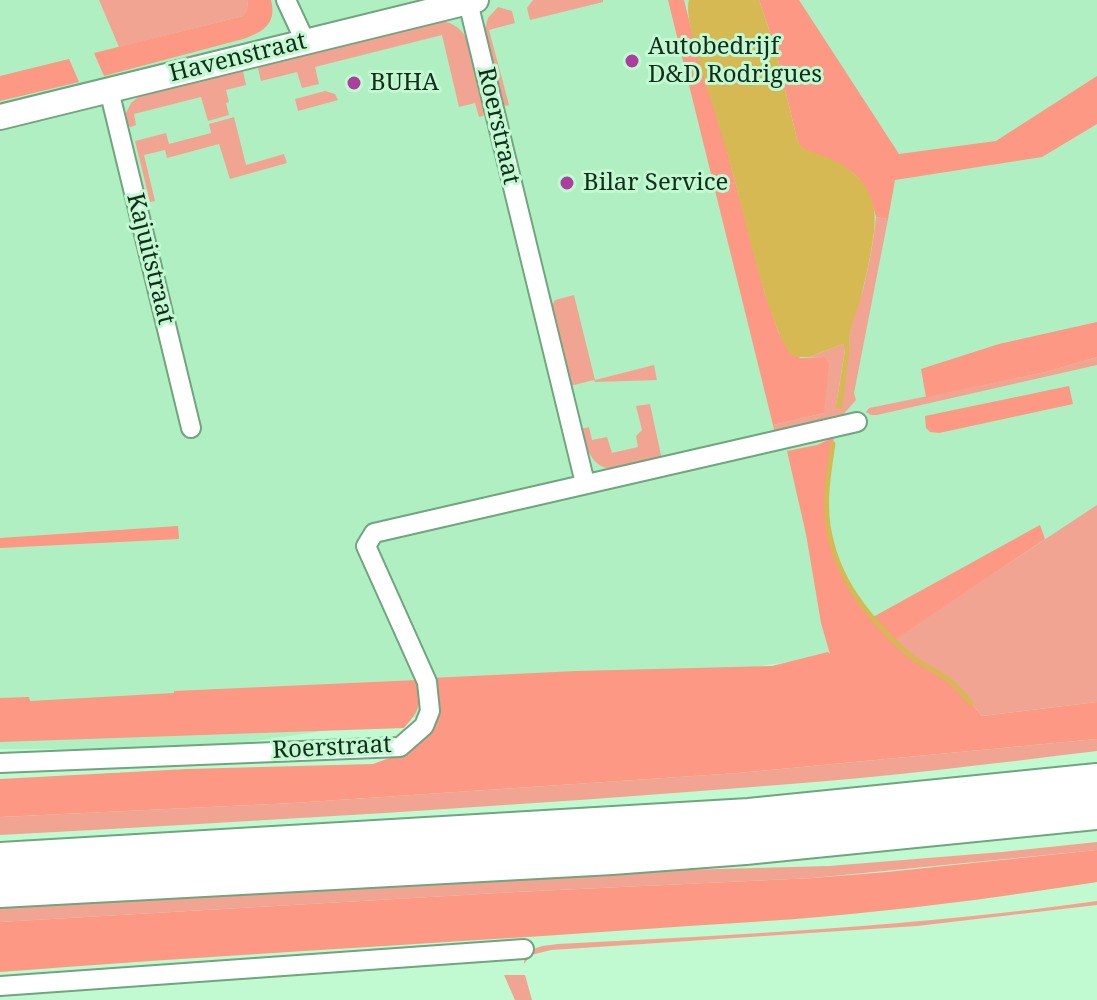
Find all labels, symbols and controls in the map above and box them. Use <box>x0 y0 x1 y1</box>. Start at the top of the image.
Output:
street label: Havenstraat <box>166 27 310 89</box>
place label: Autobedrijf D&D Rodrigues <box>648 33 822 89</box>
marker: Autobedrijf D&D Rodrigues <box>623 52 641 70</box>
street label: Roerstraat <box>471 65 525 187</box>
place label: BUHA <box>370 69 439 97</box>
marker: BUHA <box>345 74 363 92</box>
place label: Bilar Service <box>583 169 728 197</box>
marker: Bilar Service <box>558 174 576 192</box>
street label: Kajuitstraat <box>120 190 180 328</box>
street label: Roerstraat <box>272 730 392 766</box>

